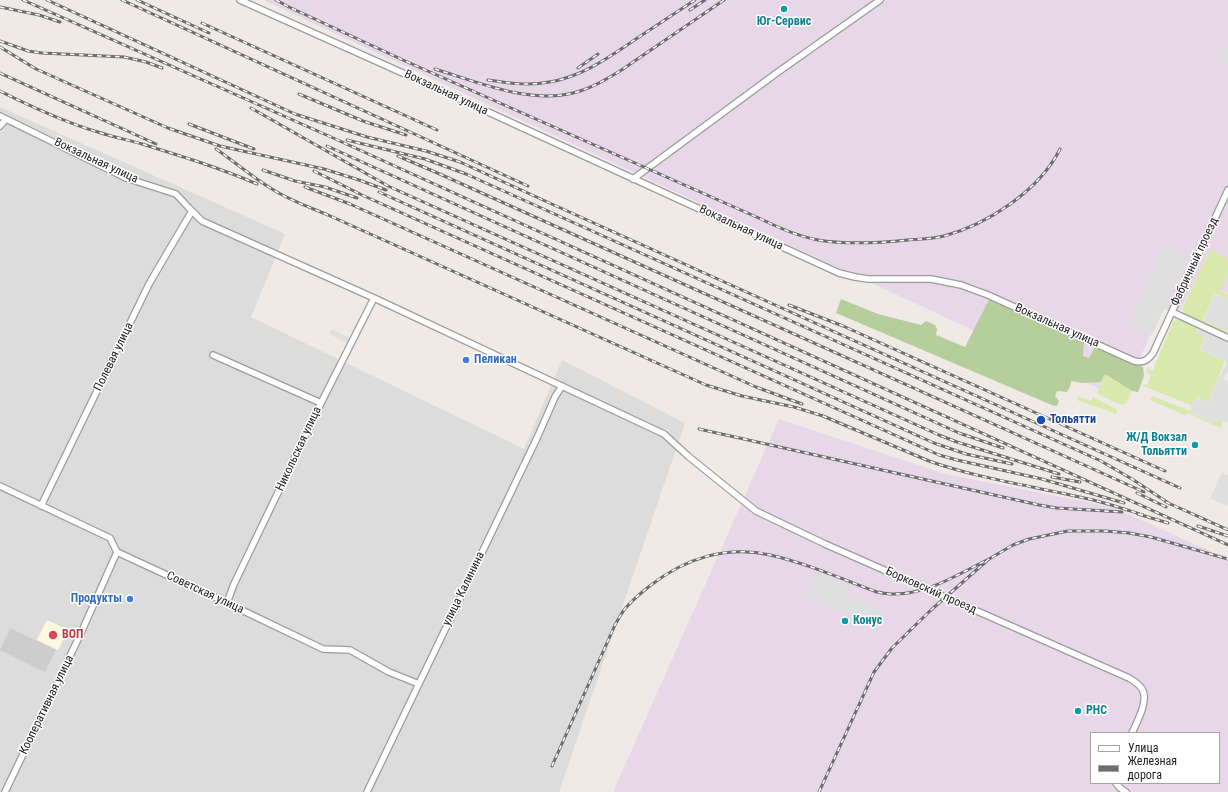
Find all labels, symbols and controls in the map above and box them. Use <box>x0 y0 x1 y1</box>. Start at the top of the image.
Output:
marker: Юг-Сервис <box>779 4 789 14</box>
place label: Юг-Сервис <box>757 15 811 29</box>
street label: Вокзальная улица <box>402 67 490 119</box>
street label: Вокзальная улица <box>52 135 140 187</box>
street label: Вокзальная улица <box>697 202 785 254</box>
street label: Фабричный проезд <box>1168 215 1222 309</box>
street label: Вокзальная улица <box>1013 301 1101 351</box>
street label: Полевая улица <box>91 320 137 394</box>
place label: Пеликан <box>474 353 517 367</box>
marker: Пеликан <box>461 355 471 365</box>
street label: Никольская улица <box>273 404 325 494</box>
place label: Тольятти <box>1050 413 1096 427</box>
marker: Тольятти <box>1035 414 1047 426</box>
place label: Ж/Д Вокзал Тольятти <box>1126 431 1187 459</box>
marker: Ж/Д Вокзал Тольятти <box>1190 440 1200 450</box>
street label: улица Калинина <box>440 550 488 628</box>
street label: Борковский проезд <box>883 564 979 618</box>
street label: Советская улица <box>164 569 246 617</box>
place label: Продукты <box>71 592 122 606</box>
marker: Продукты <box>125 594 135 604</box>
place label: Конус <box>853 614 882 628</box>
marker: Конус <box>840 616 850 626</box>
place label: ВОП <box>62 628 83 642</box>
marker: ВОП <box>47 629 59 641</box>
street label: Кооперативная улица <box>17 653 77 757</box>
place label: РНС <box>1086 704 1107 718</box>
marker: РНС <box>1073 706 1083 716</box>
legend <box>1090 732 1220 784</box>
text: Улица <box>1128 741 1158 755</box>
text: Железная дорога <box>1127 754 1177 782</box>

